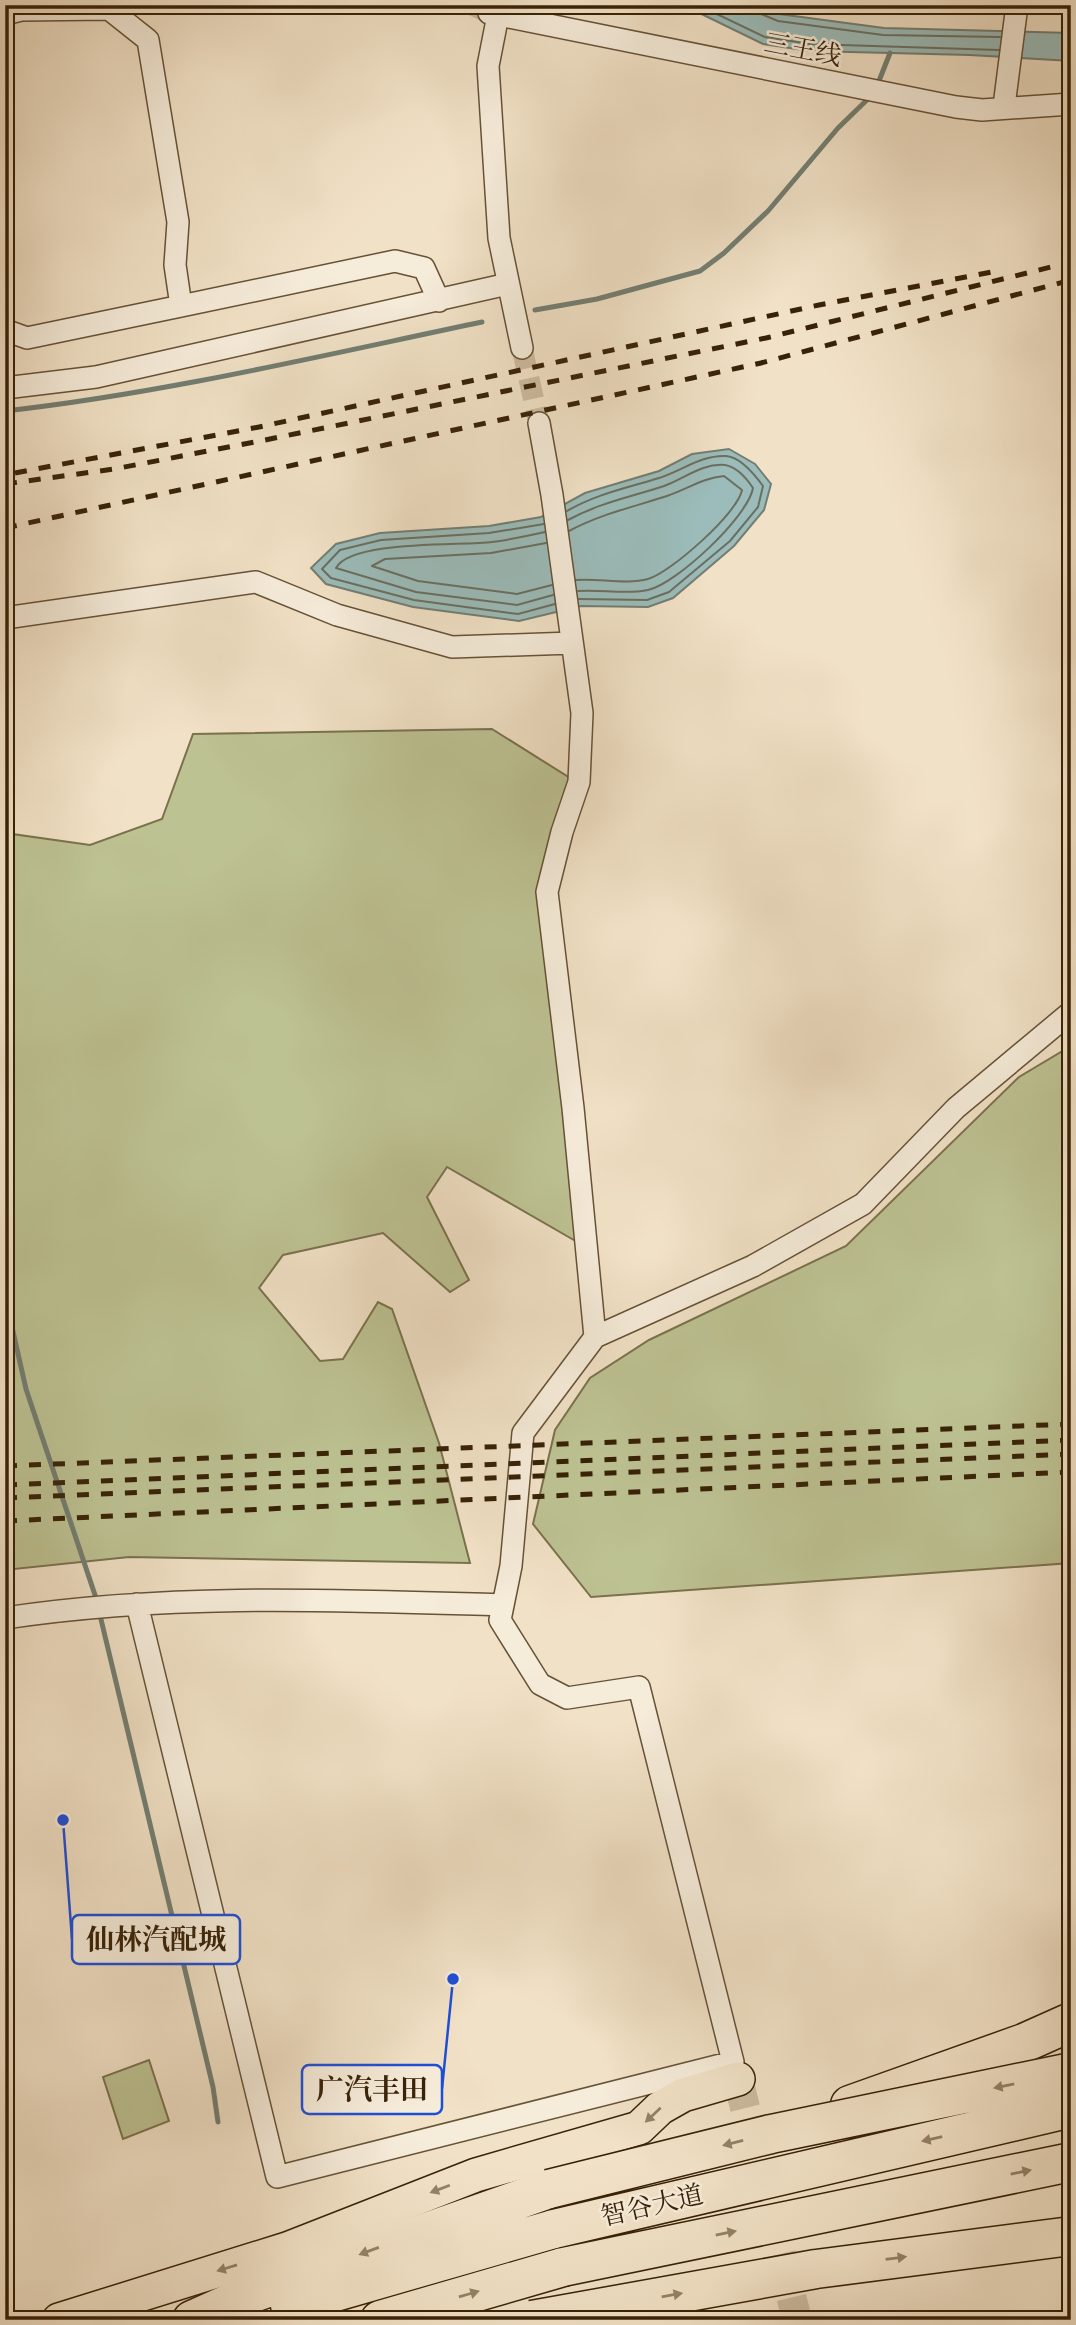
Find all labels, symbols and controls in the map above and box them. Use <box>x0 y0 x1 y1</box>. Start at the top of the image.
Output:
street label: 三王线 <box>761 25 845 73</box>
callout: 仙林汽配城 <box>72 1915 240 1964</box>
text: 仙林汽配城 <box>86 1921 226 1957</box>
callout: 广汽丰田 <box>302 2065 442 2114</box>
text: 广汽丰田 <box>316 2071 428 2107</box>
one-way arrow <box>993 2080 1015 2091</box>
one-way arrow <box>645 2106 662 2122</box>
one-way arrow <box>921 2134 943 2145</box>
one-way arrow <box>722 2138 744 2149</box>
one-way arrow <box>1010 2167 1032 2178</box>
street label: 智谷大道 <box>598 2177 706 2233</box>
one-way arrow <box>430 2183 451 2194</box>
one-way arrow <box>715 2227 737 2238</box>
one-way arrow <box>359 2246 380 2257</box>
one-way arrow <box>886 2253 908 2264</box>
one-way arrow <box>216 2263 237 2273</box>
one-way arrow <box>459 2288 480 2298</box>
one-way arrow <box>661 2289 683 2300</box>

